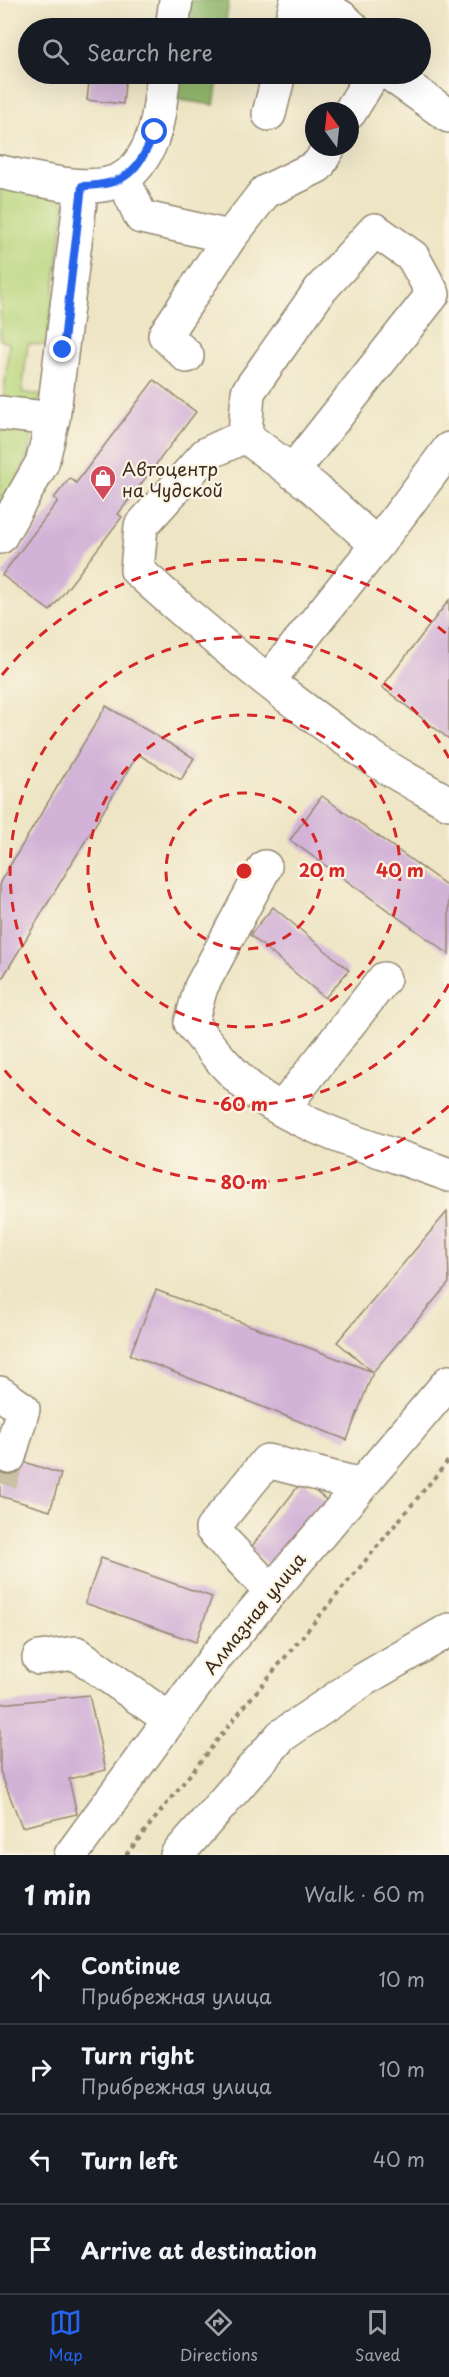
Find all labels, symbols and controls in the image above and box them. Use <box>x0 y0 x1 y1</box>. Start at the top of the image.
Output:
search box <box>18 18 431 84</box>
icon: search <box>39 35 72 68</box>
text: Search here <box>87 35 213 68</box>
north arrow <box>305 102 359 156</box>
route start <box>141 118 167 144</box>
route end <box>49 336 75 362</box>
place label: Автоцентр на Чудской <box>122 455 223 503</box>
shop icon: Автоцентр на Чудской <box>88 463 118 501</box>
text: 20 m <box>299 856 345 883</box>
text: 40 m <box>376 856 424 883</box>
centre of rings <box>234 861 254 881</box>
text: 60 m <box>220 1090 268 1117</box>
text: 80 m <box>220 1168 268 1195</box>
street label: Алмазная улица <box>196 1546 312 1680</box>
text: 1 min <box>24 1875 91 1914</box>
text: Walk · 60 m <box>304 1879 425 1909</box>
text: Continue <box>81 1948 180 1981</box>
icon: ahead <box>24 1963 57 1996</box>
text: 10 m <box>378 1964 425 1994</box>
text: Прибрежная улица <box>81 1981 272 2011</box>
text: Turn right <box>81 2038 194 2071</box>
icon: right <box>24 2053 57 2086</box>
text: 10 m <box>378 2054 425 2084</box>
text: Прибрежная улица <box>81 2071 272 2101</box>
icon: left <box>24 2143 57 2176</box>
text: Turn left <box>81 2143 178 2176</box>
text: 40 m <box>373 2144 425 2174</box>
icon: arrive <box>24 2233 57 2266</box>
text: Arrive at destination <box>81 2233 317 2266</box>
tab: Map <box>49 2306 83 2366</box>
tab: Directions <box>180 2306 258 2366</box>
tab: Saved <box>355 2306 400 2366</box>

